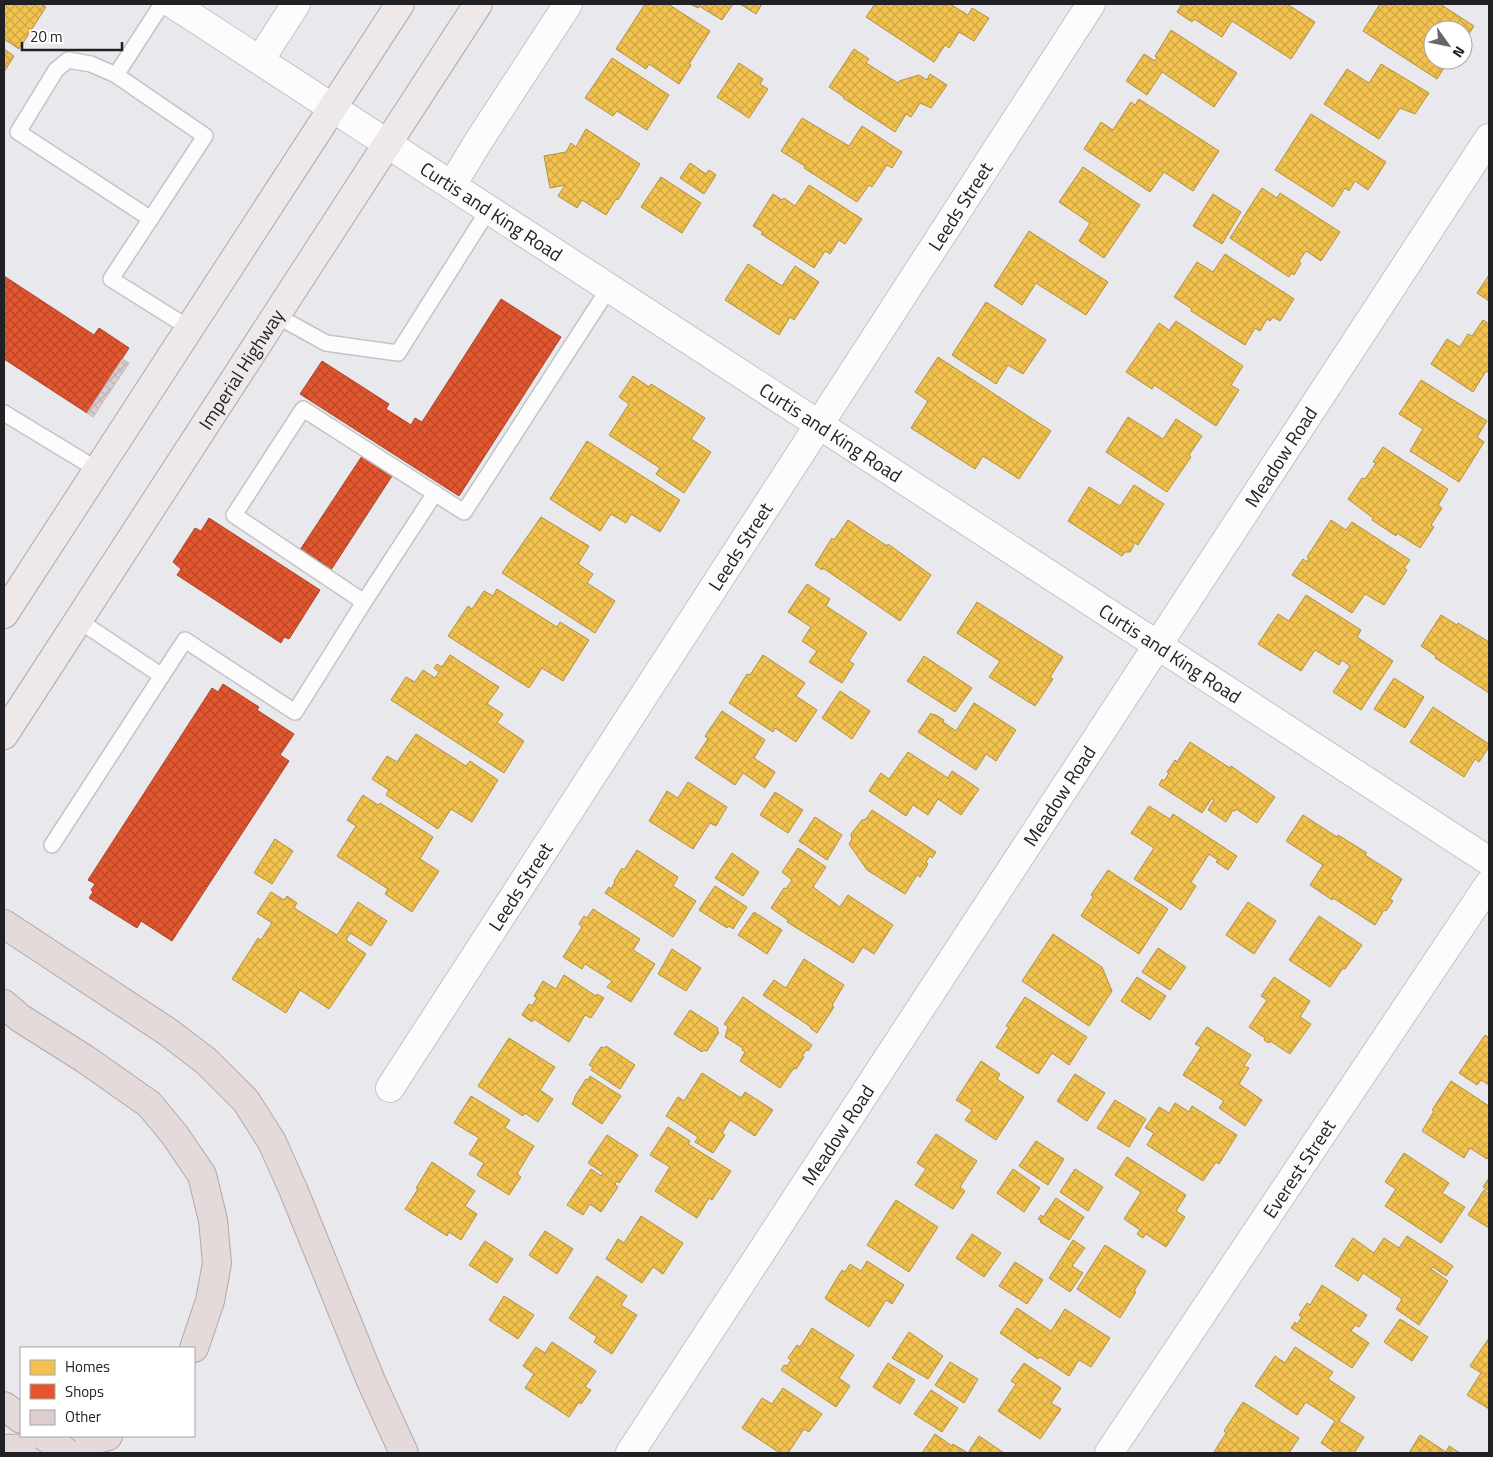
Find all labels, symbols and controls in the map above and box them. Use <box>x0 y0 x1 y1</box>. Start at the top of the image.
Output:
scale bar <box>22 20 122 52</box>
north arrow <box>1423 20 1473 70</box>
text: 20 m <box>30 25 63 48</box>
text: N <box>1448 43 1471 62</box>
street label: Curtis and King Road <box>415 154 569 268</box>
street label: Leeds Street <box>920 156 999 256</box>
street label: Imperial Highway <box>191 303 291 435</box>
street label: Curtis and King Road <box>754 375 908 489</box>
street label: Meadow Road <box>1237 400 1324 512</box>
street label: Leeds Street <box>700 496 779 596</box>
street label: Curtis and King Road <box>1093 596 1248 710</box>
street label: Meadow Road <box>1015 740 1102 852</box>
street label: Leeds Street <box>480 836 560 936</box>
street label: Meadow Road <box>794 1079 881 1191</box>
street label: Everest Street <box>1255 1113 1342 1224</box>
legend <box>20 1347 195 1437</box>
text: Homes <box>65 1355 110 1378</box>
text: Shops <box>65 1380 104 1403</box>
text: Other <box>65 1405 101 1428</box>

